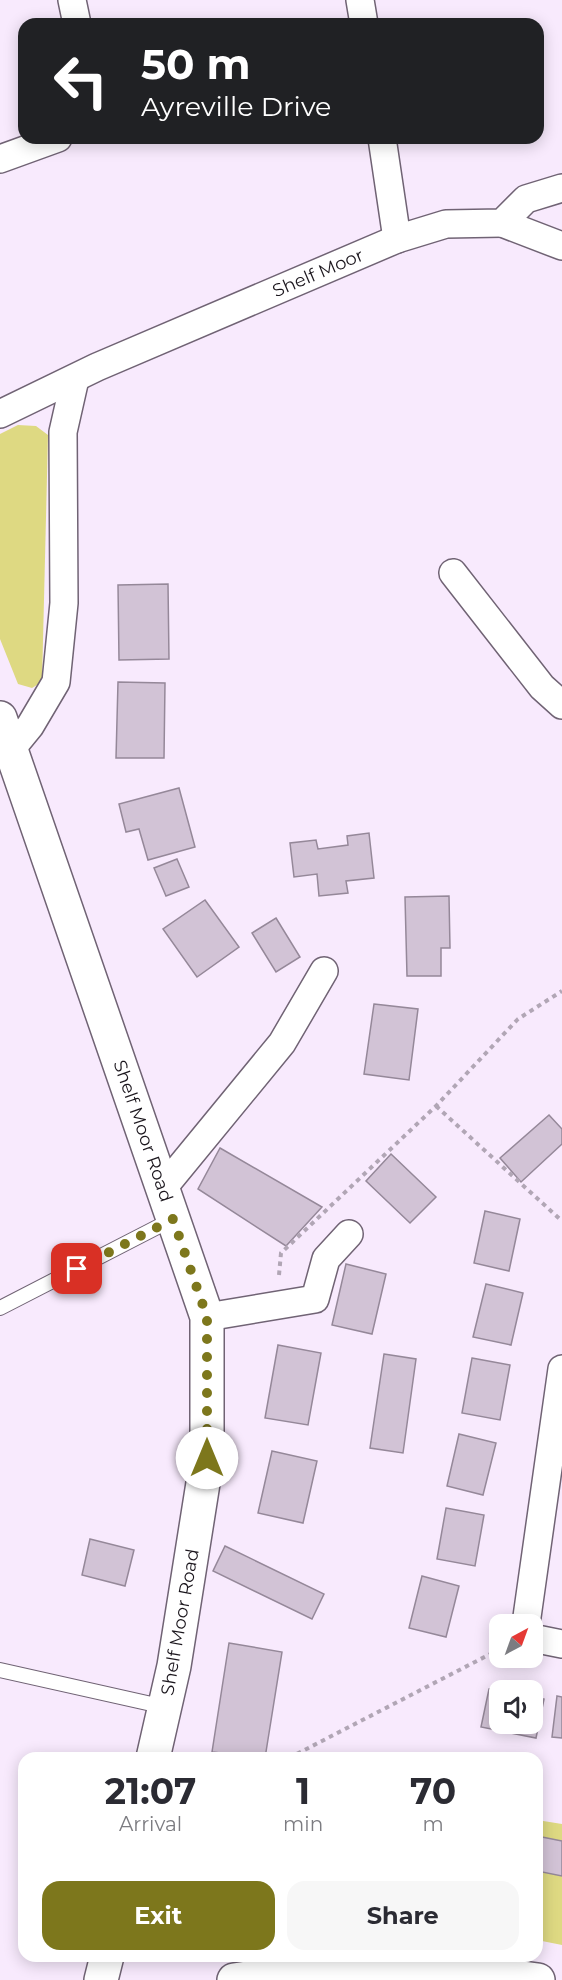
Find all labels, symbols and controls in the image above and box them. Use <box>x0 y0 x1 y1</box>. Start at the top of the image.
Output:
text: 50 m <box>141 38 250 90</box>
icon: left <box>42 42 120 120</box>
text: Ayreville Drive <box>141 90 331 123</box>
street label: Shelf Moor <box>269 244 367 302</box>
street label: Shelf Moor Road <box>108 1057 178 1205</box>
pin <box>51 1243 102 1294</box>
icon: arrive <box>60 1252 93 1285</box>
position arrow <box>175 1426 239 1490</box>
street label: Shelf Moor Road <box>156 1547 204 1697</box>
north arrow <box>489 1614 543 1668</box>
map controls <box>489 1614 543 1734</box>
button: sound <box>489 1680 543 1734</box>
text: 21:07 <box>105 1769 196 1813</box>
text: 1 <box>296 1769 310 1813</box>
text: 70 <box>410 1769 456 1813</box>
text: Arrival <box>119 1812 182 1836</box>
text: min <box>283 1812 323 1836</box>
text: m <box>422 1812 444 1836</box>
button: Exit <box>42 1881 275 1950</box>
button: Share <box>287 1881 519 1950</box>

